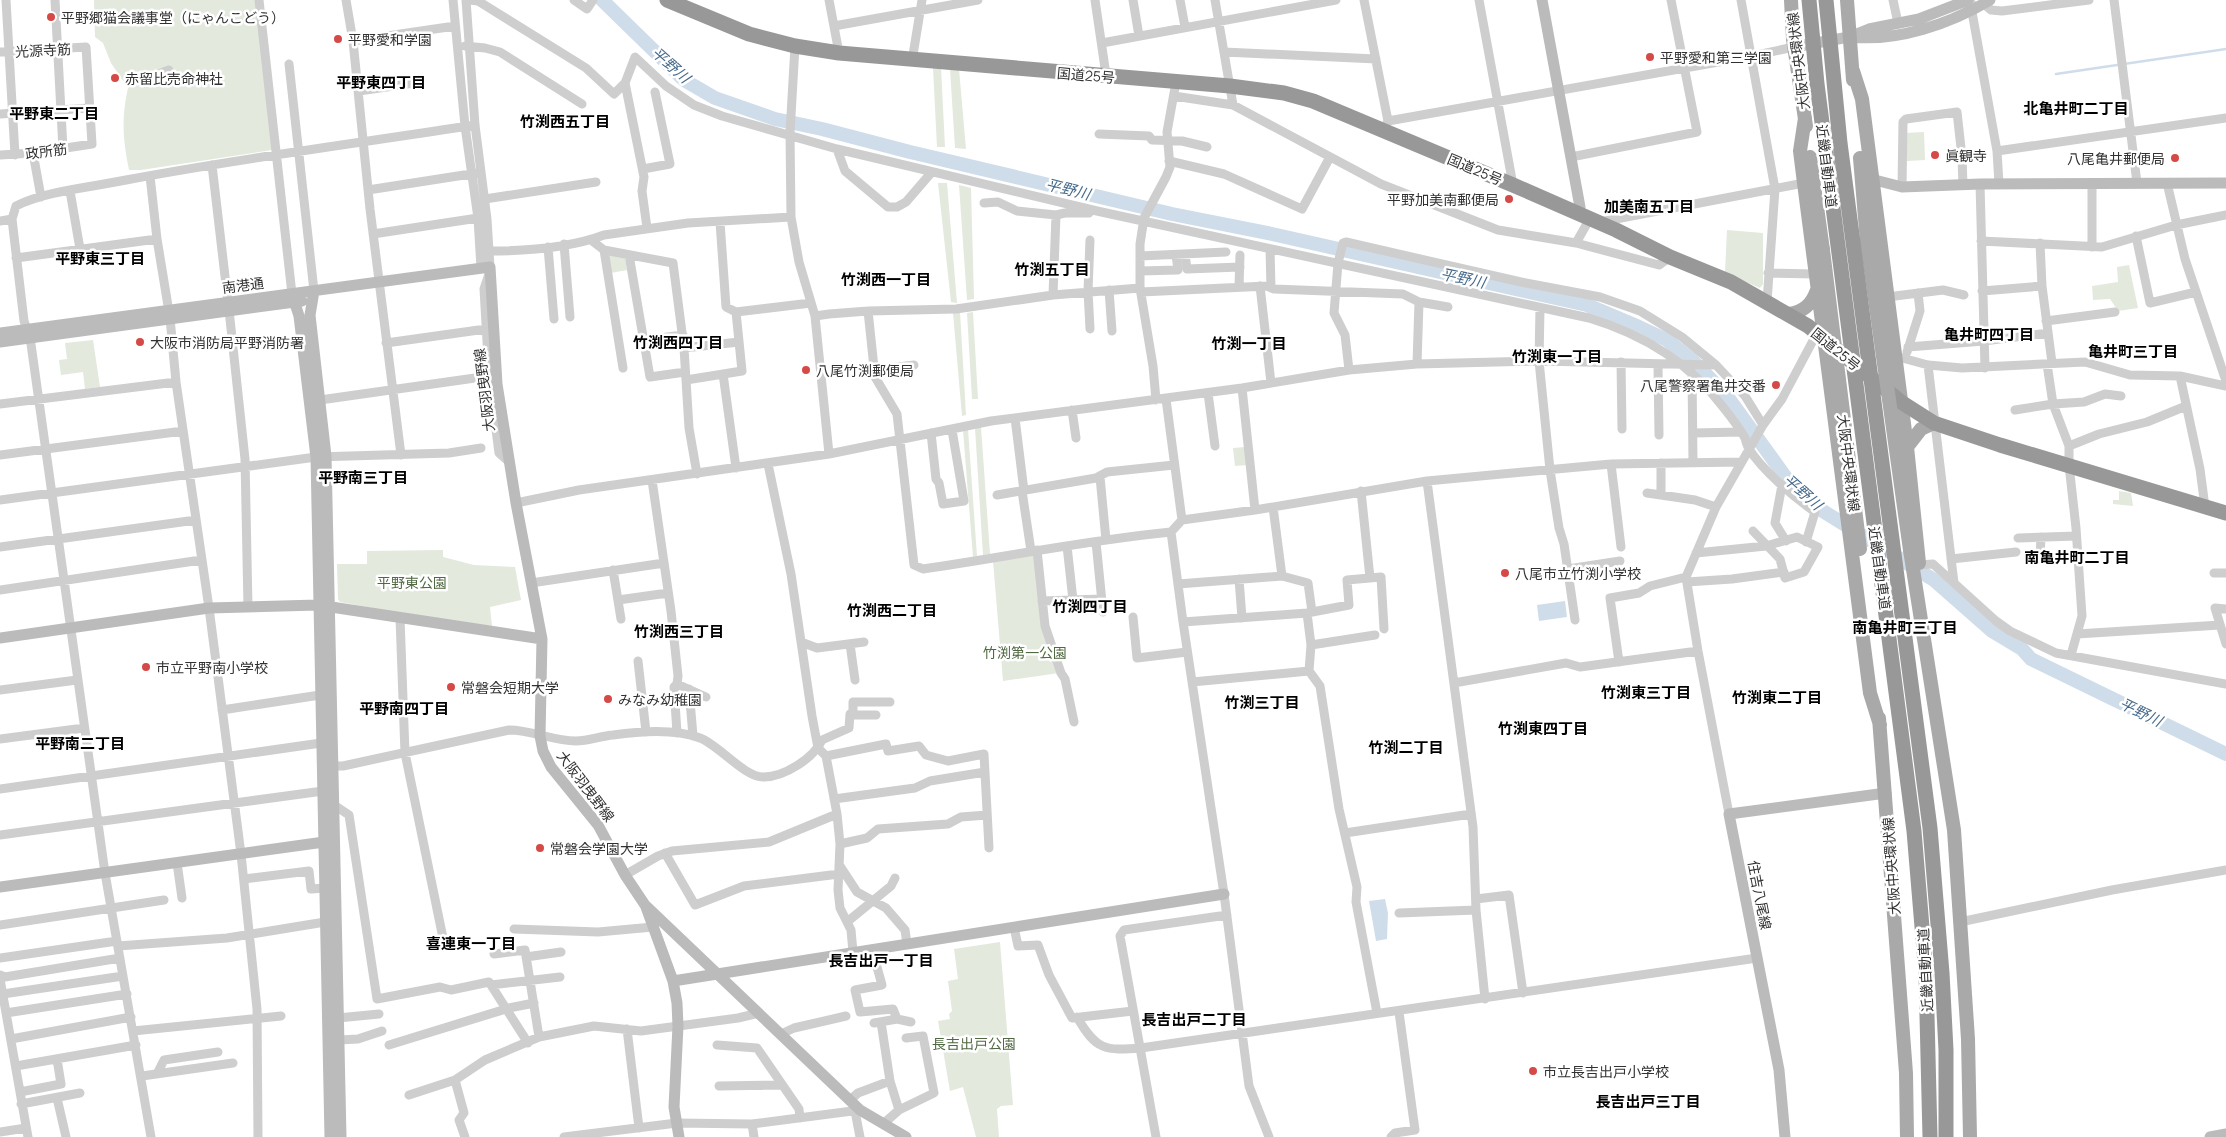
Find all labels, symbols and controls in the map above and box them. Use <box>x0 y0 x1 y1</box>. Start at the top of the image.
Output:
place label: 平野郷猫会議事堂（にゃんこどう） <box>61 8 285 27</box>
marker: 平野郷猫会議事堂（にゃんこどう） <box>45 11 57 23</box>
street label: 大阪中央環状線 <box>1783 11 1813 111</box>
place label: 平野愛和学園 <box>348 30 432 49</box>
marker: 平野愛和学園 <box>332 33 344 45</box>
street label: 光源寺筋 <box>15 39 71 61</box>
water label: 平野川 <box>647 42 696 89</box>
place label: 平野愛和第三学園 <box>1660 48 1772 67</box>
marker: 平野愛和第三学園 <box>1644 51 1656 63</box>
street label: 国道25号 <box>1056 63 1116 87</box>
place label: 赤留比売命神社 <box>125 69 223 88</box>
marker: 赤留比売命神社 <box>109 72 121 84</box>
district label: 平野東四丁目 <box>336 72 426 93</box>
district label: 北亀井町二丁目 <box>2023 98 2129 119</box>
district label: 平野東二丁目 <box>9 103 99 124</box>
district label: 竹渕西五丁目 <box>520 111 610 132</box>
street label: 近畿自動車道 <box>1812 123 1842 209</box>
street label: 政所筋 <box>24 139 68 163</box>
place label: 眞観寺 <box>1945 146 1987 165</box>
street label: 国道25号 <box>1445 149 1505 189</box>
marker: 眞観寺 <box>1929 149 1941 161</box>
place label: 八尾亀井郵便局 <box>2067 149 2165 168</box>
marker: 八尾亀井郵便局 <box>2169 152 2181 164</box>
water label: 平野川 <box>1044 173 1094 205</box>
place label: 平野加美南郵便局 <box>1387 190 1499 209</box>
marker: 平野加美南郵便局 <box>1503 193 1515 205</box>
district label: 加美南五丁目 <box>1604 196 1694 217</box>
district label: 平野東三丁目 <box>55 248 145 269</box>
district label: 竹渕五丁目 <box>1014 259 1090 280</box>
water label: 平野川 <box>1439 263 1489 293</box>
district label: 竹渕西一丁目 <box>841 269 931 290</box>
street label: 南港通 <box>221 273 265 297</box>
street label: 国道25号 <box>1807 323 1865 375</box>
district label: 亀井町四丁目 <box>1944 324 2034 345</box>
district label: 竹渕西四丁目 <box>633 332 723 353</box>
place label: 大阪市消防局平野消防署 <box>150 333 304 352</box>
district label: 竹渕一丁目 <box>1211 333 1287 354</box>
marker: 大阪市消防局平野消防署 <box>134 336 146 348</box>
district label: 亀井町三丁目 <box>2088 341 2178 362</box>
district label: 竹渕東一丁目 <box>1512 346 1602 367</box>
street label: 大阪羽曳野線 <box>469 347 499 433</box>
place label: 八尾竹渕郵便局 <box>816 361 914 380</box>
marker: 八尾竹渕郵便局 <box>800 364 812 376</box>
place label: 八尾警察署亀井交番 <box>1640 376 1766 395</box>
marker: 八尾警察署亀井交番 <box>1770 379 1782 391</box>
street label: 大阪中央環状線 <box>1834 413 1864 513</box>
district label: 平野南三丁目 <box>318 467 408 488</box>
water label: 平野川 <box>1779 469 1828 516</box>
street label: 近畿自動車道 <box>1865 525 1895 611</box>
district label: 南亀井町二丁目 <box>2024 547 2130 568</box>
place label: 八尾市立竹渕小学校 <box>1515 564 1641 583</box>
marker: 八尾市立竹渕小学校 <box>1499 567 1511 579</box>
park label: 平野東公園 <box>377 573 447 592</box>
district label: 竹渕四丁目 <box>1052 596 1128 617</box>
district label: 竹渕西二丁目 <box>847 600 937 621</box>
district label: 南亀井町三丁目 <box>1852 617 1958 638</box>
district label: 竹渕西三丁目 <box>634 621 724 642</box>
park label: 竹渕第一公園 <box>983 643 1067 662</box>
place label: 市立平野南小学校 <box>156 658 268 677</box>
marker: 市立平野南小学校 <box>140 661 152 673</box>
place label: 常磐会短期大学 <box>461 678 559 697</box>
marker: 常磐会短期大学 <box>445 681 457 693</box>
district label: 竹渕東三丁目 <box>1601 682 1691 703</box>
district label: 竹渕東二丁目 <box>1732 687 1822 708</box>
place label: みなみ幼稚園 <box>618 690 702 709</box>
district label: 竹渕三丁目 <box>1224 692 1300 713</box>
marker: みなみ幼稚園 <box>602 693 614 705</box>
water label: 平野川 <box>2116 693 2168 732</box>
district label: 平野南四丁目 <box>359 698 449 719</box>
district label: 竹渕東四丁目 <box>1498 718 1588 739</box>
district label: 平野南二丁目 <box>35 733 125 754</box>
district label: 竹渕二丁目 <box>1368 737 1444 758</box>
street label: 大阪羽曳野線 <box>553 747 619 825</box>
street label: 大阪中央環状線 <box>1878 816 1904 916</box>
place label: 常磐会学園大学 <box>550 839 648 858</box>
marker: 常磐会学園大学 <box>534 842 546 854</box>
street label: 住吉八尾線 <box>1744 859 1776 931</box>
street label: 近畿自動車道 <box>1913 928 1937 1012</box>
district label: 喜連東一丁目 <box>426 933 516 954</box>
district label: 長吉出戸一丁目 <box>828 950 934 971</box>
district label: 長吉出戸二丁目 <box>1141 1009 1247 1030</box>
park label: 長吉出戸公園 <box>932 1034 1016 1053</box>
place label: 市立長吉出戸小学校 <box>1543 1062 1669 1081</box>
marker: 市立長吉出戸小学校 <box>1527 1065 1539 1077</box>
district label: 長吉出戸三丁目 <box>1595 1091 1701 1112</box>

